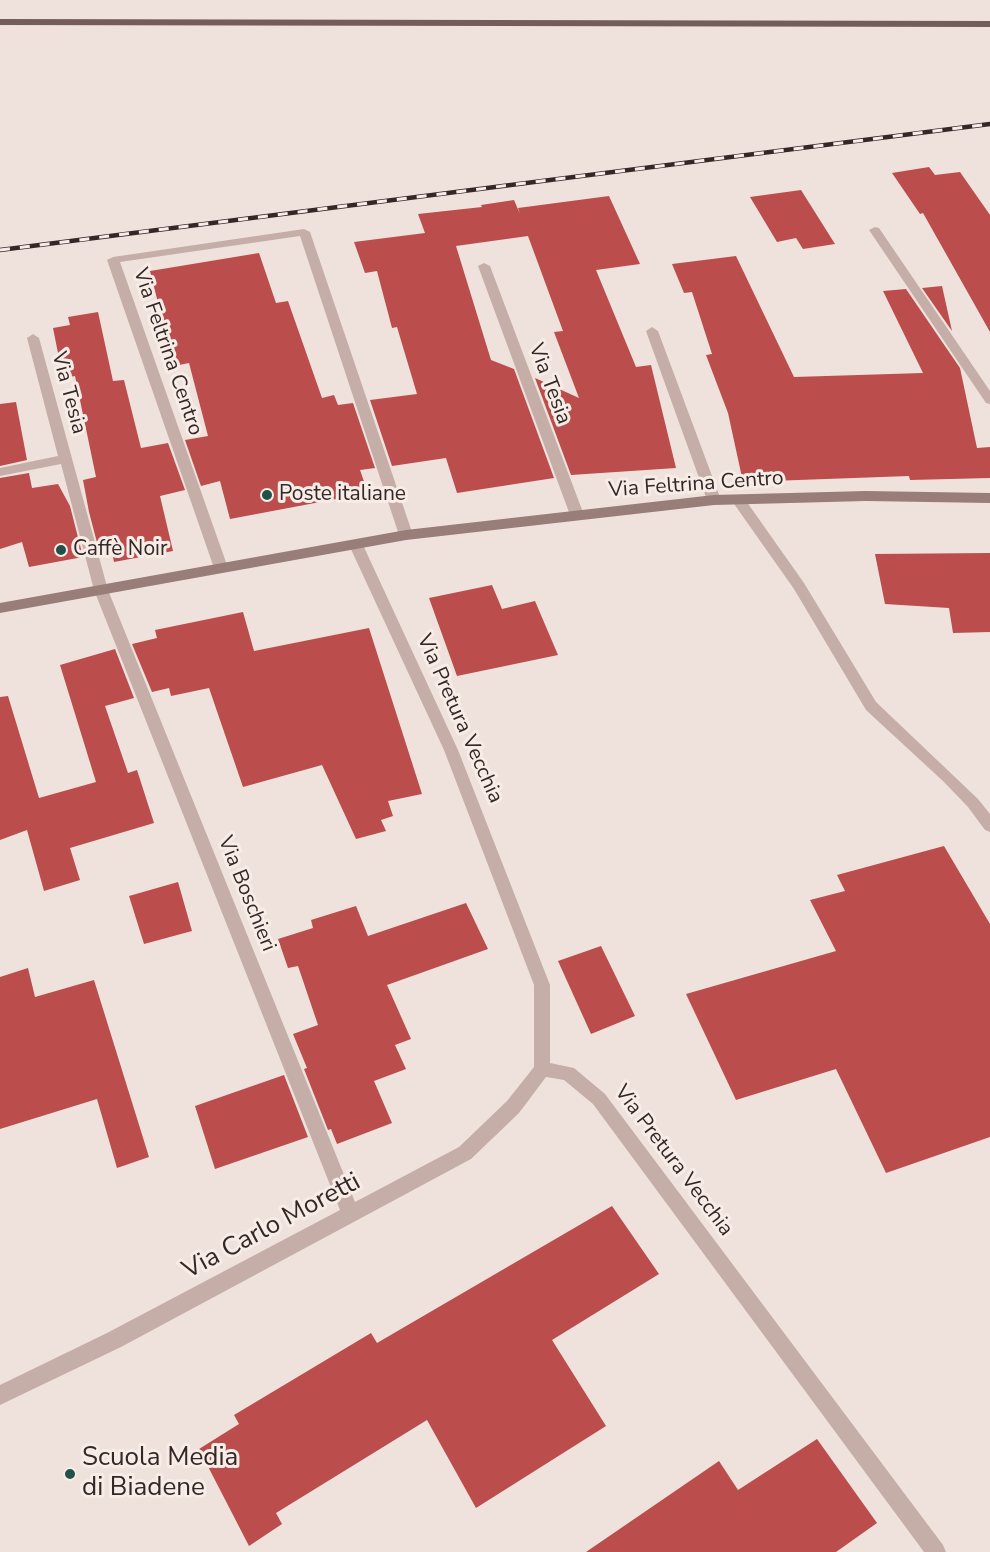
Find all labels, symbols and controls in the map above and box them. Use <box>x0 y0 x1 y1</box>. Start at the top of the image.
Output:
street label: Via Feltrina Centro <box>127 265 207 439</box>
street label: Via Tesia <box>522 340 576 428</box>
street label: Via Tesia <box>45 349 91 437</box>
street label: Via Feltrina Centro <box>608 466 784 504</box>
place label: Poste italiane <box>279 482 406 508</box>
marker: Poste italiane <box>260 488 274 502</box>
place label: Caffè Noir <box>73 537 167 563</box>
marker: Caffè Noir <box>54 543 68 557</box>
street label: Via Pretura Vecchia <box>410 631 508 807</box>
street label: Via Boschieri <box>211 833 281 955</box>
street label: Via Pretura Vecchia <box>608 1081 738 1241</box>
street label: Via Carlo Moretti <box>178 1167 366 1287</box>
place label: Scuola Media di Biadene <box>82 1443 238 1504</box>
marker: Scuola Media di Biadene <box>63 1467 77 1481</box>

